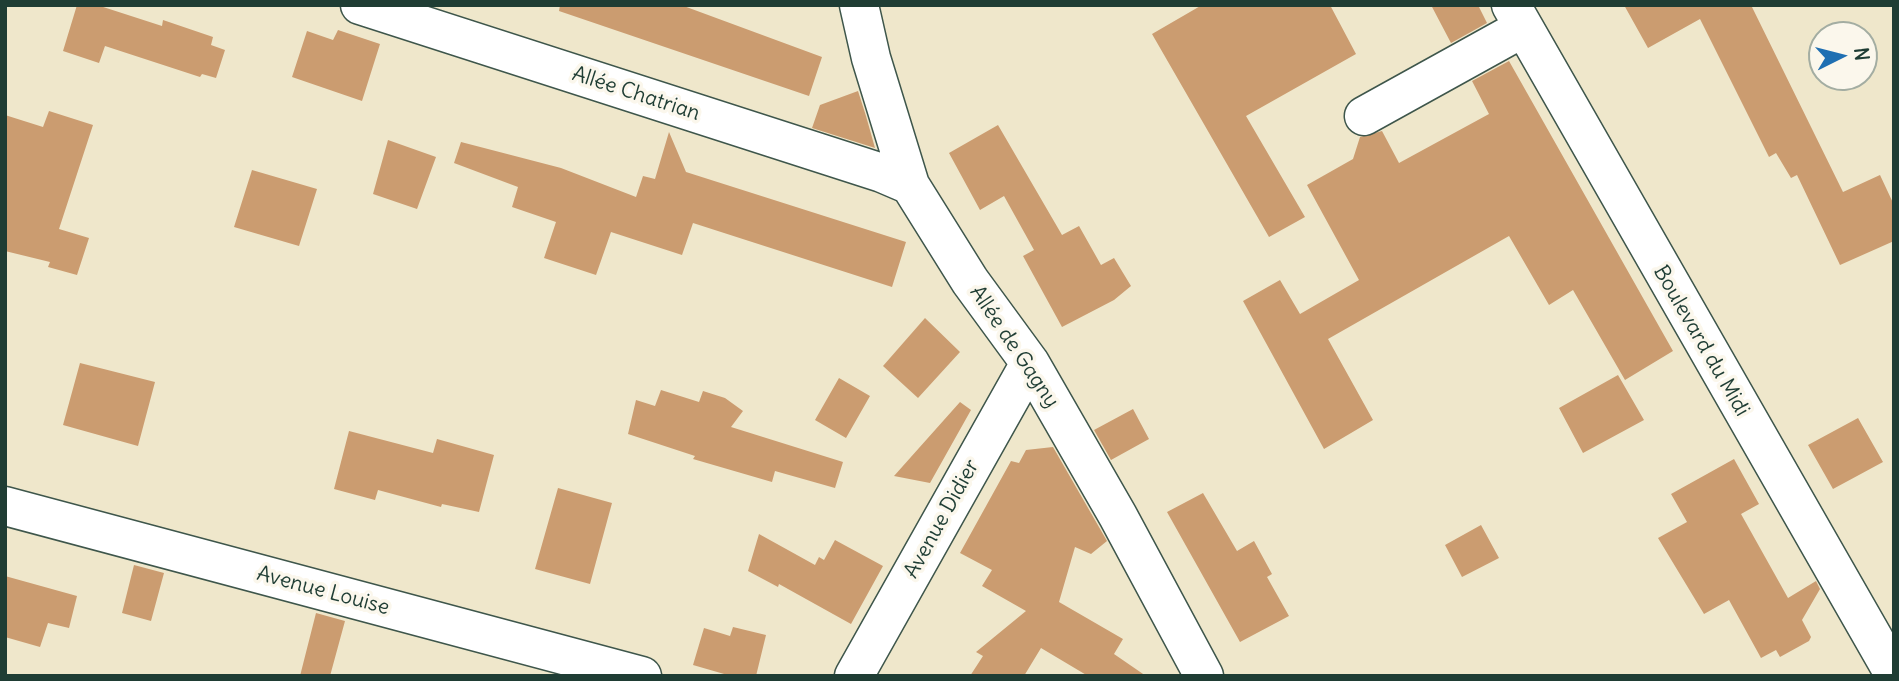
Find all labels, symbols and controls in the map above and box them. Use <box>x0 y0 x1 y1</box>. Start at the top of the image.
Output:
north arrow <box>1808 21 1878 91</box>
text: N <box>1849 46 1875 62</box>
street label: Allée Chatrian <box>569 61 703 127</box>
street label: Boulevard du Midi <box>1648 261 1754 421</box>
street label: Allée de Gagny <box>964 281 1064 413</box>
street label: Avenue Didier <box>899 455 985 583</box>
street label: Avenue Louise <box>254 561 392 621</box>

